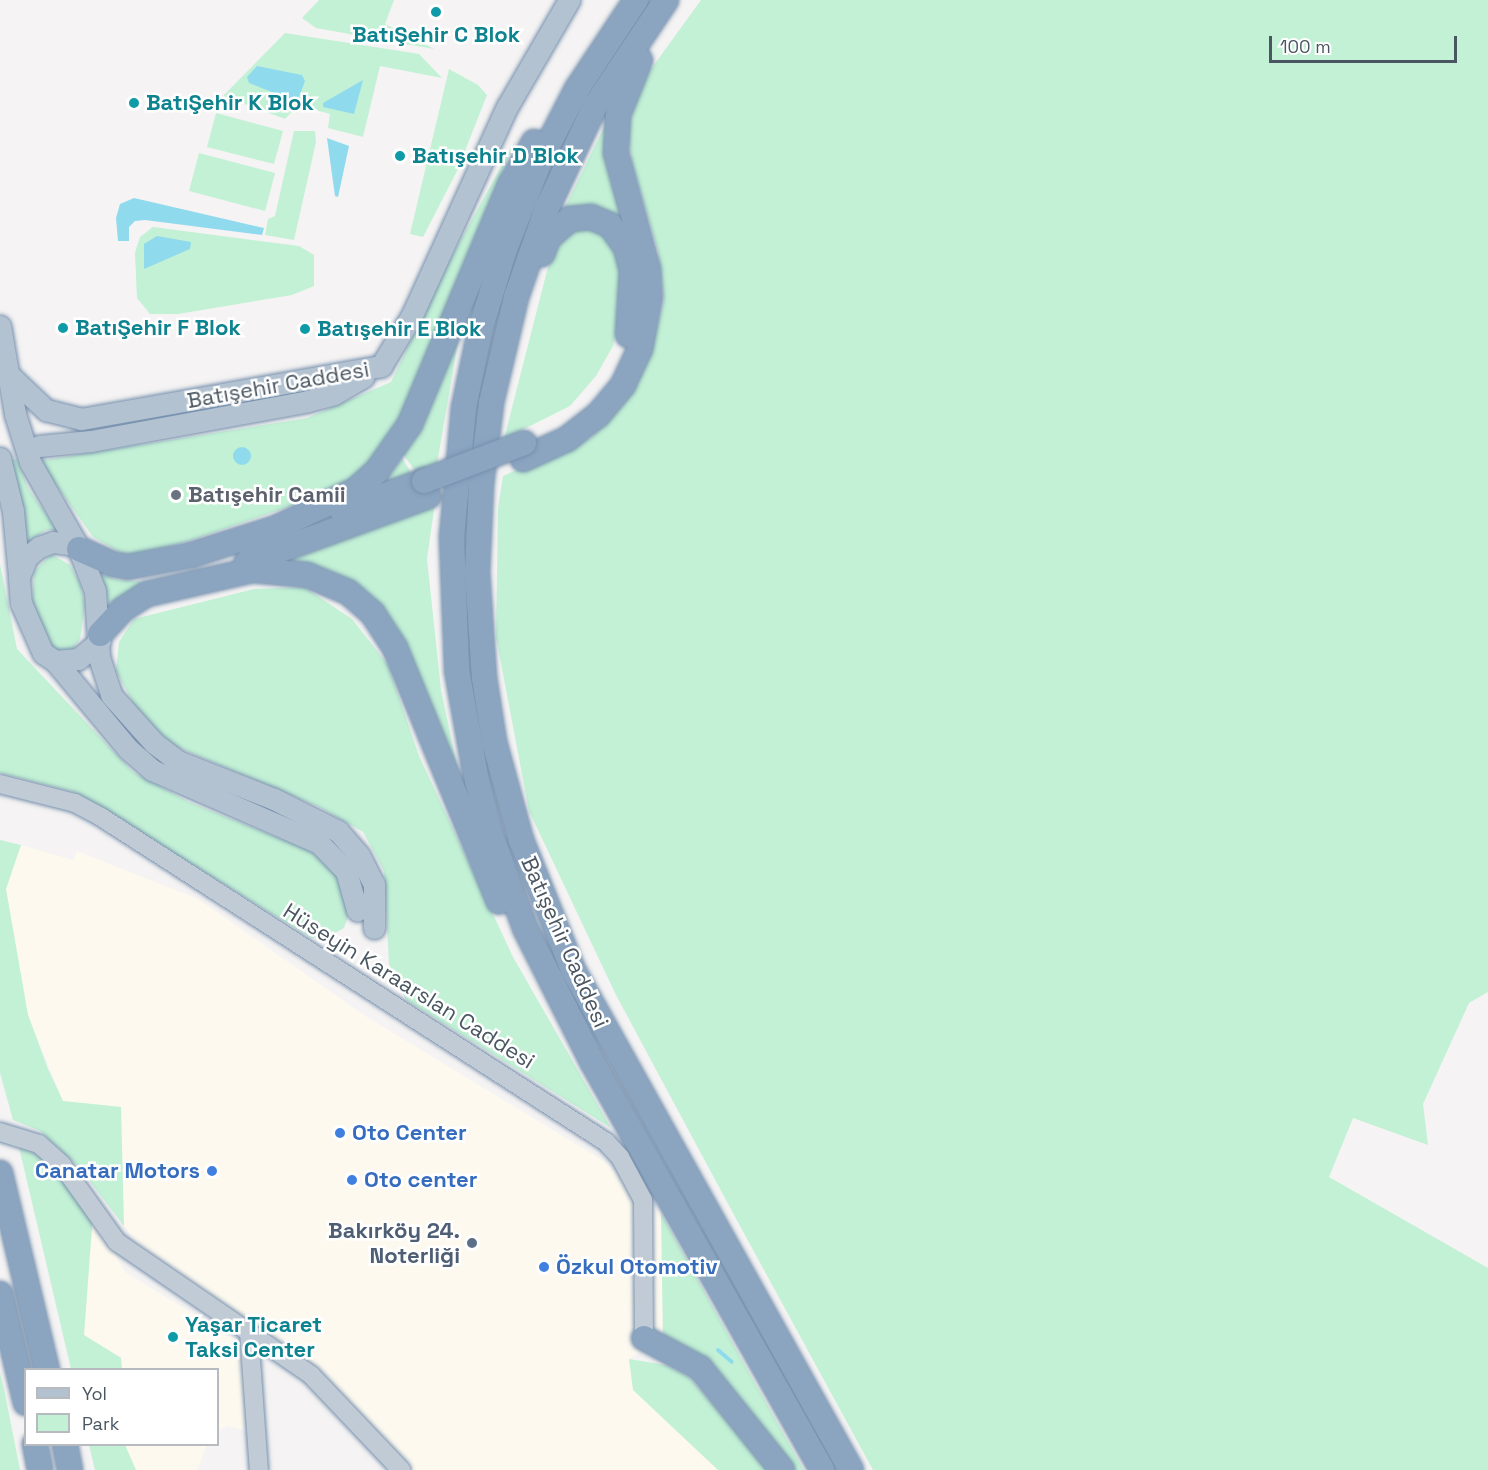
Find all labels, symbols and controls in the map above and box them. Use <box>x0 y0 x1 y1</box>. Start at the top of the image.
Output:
marker: BatıŞehir C Blok <box>429 5 443 19</box>
place label: BatıŞehir C Blok <box>352 22 520 48</box>
scale bar <box>1272 24 1460 62</box>
text: 100 m <box>1280 35 1331 58</box>
place label: BatıŞehir K Blok <box>146 90 314 116</box>
marker: BatıŞehir K Blok <box>127 96 141 110</box>
place label: Batışehir D Blok <box>412 143 579 169</box>
marker: Batışehir D Blok <box>393 149 407 163</box>
place label: BatıŞehir F Blok <box>75 315 241 341</box>
place label: Batışehir E Blok <box>317 316 481 342</box>
marker: BatıŞehir F Blok <box>56 321 70 335</box>
marker: Batışehir E Blok <box>298 322 312 336</box>
street label: Batışehir Caddesi <box>185 356 371 414</box>
place label: Batışehir Camii <box>188 482 346 508</box>
marker: Batışehir Camii <box>169 488 183 502</box>
street label: Batışehir Caddesi <box>515 852 615 1032</box>
street label: Hüseyin Karaarslan Caddesi <box>278 898 540 1074</box>
place label: Oto Center <box>352 1120 467 1146</box>
marker: Oto Center <box>333 1126 347 1140</box>
place label: Canatar Motors <box>35 1158 200 1184</box>
marker: Canatar Motors <box>205 1164 219 1178</box>
place label: Oto center <box>364 1167 477 1193</box>
marker: Oto center <box>345 1173 359 1187</box>
place label: Bakırköy 24. Noterliği <box>328 1217 460 1268</box>
marker: Bakırköy 24. Noterliği <box>465 1236 479 1250</box>
place label: Özkul Otomotiv <box>556 1254 717 1280</box>
marker: Özkul Otomotiv <box>537 1260 551 1274</box>
place label: Yaşar Ticaret Taksi Center <box>185 1311 323 1362</box>
marker: Yaşar Ticaret Taksi Center <box>166 1330 180 1344</box>
legend <box>24 1368 219 1446</box>
text: Yol <box>82 1382 107 1405</box>
text: Park <box>82 1412 119 1435</box>

